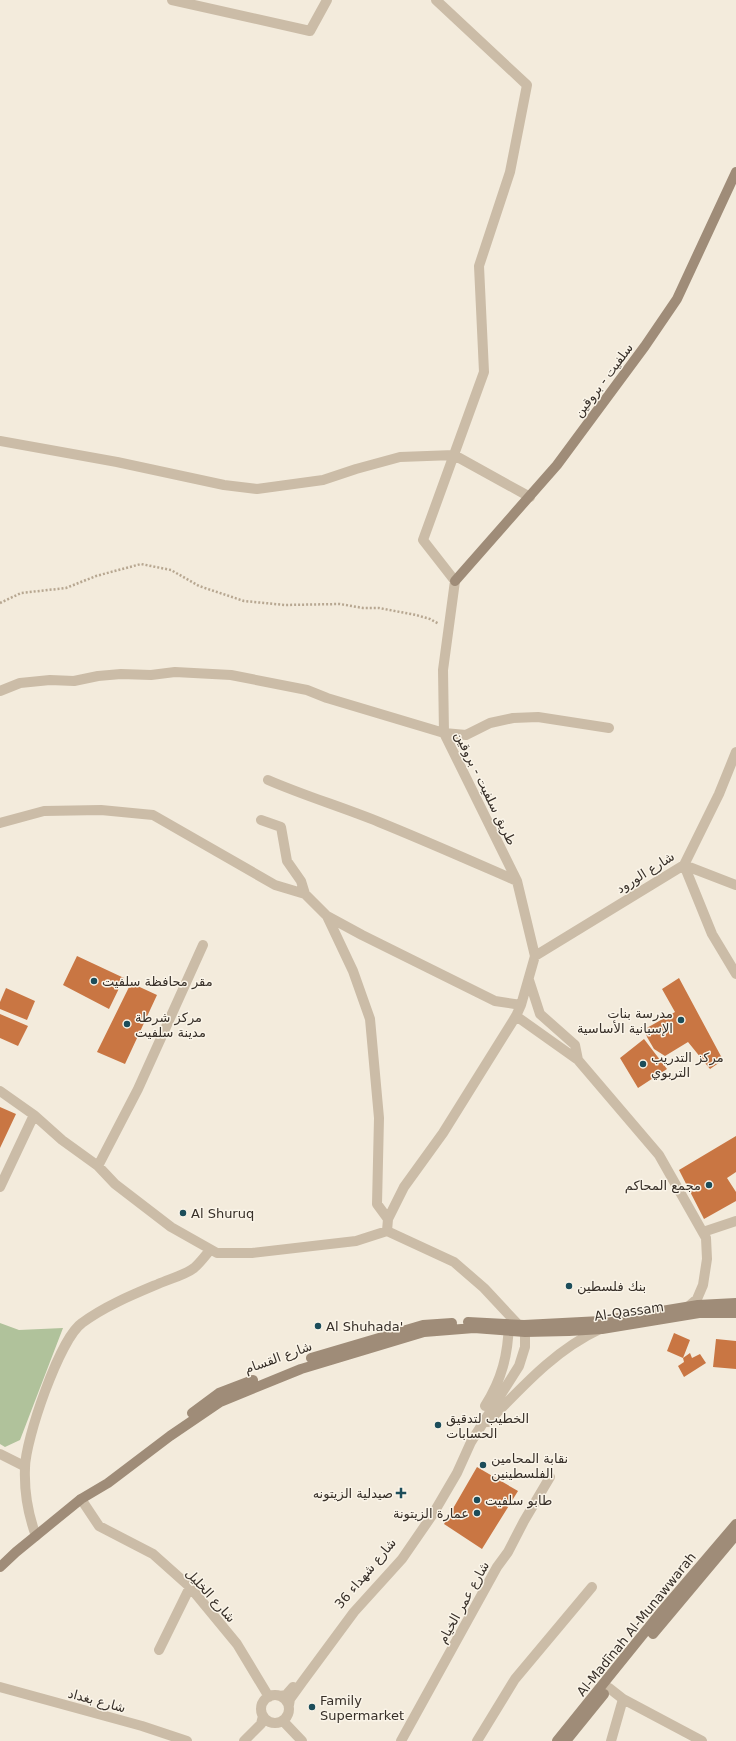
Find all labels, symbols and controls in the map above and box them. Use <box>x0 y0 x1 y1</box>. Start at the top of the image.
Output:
street label: سلفيت - بروقين <box>571 340 637 421</box>
street label: طريق سلفيت - بروقين <box>451 729 520 848</box>
street label: شارع الورود <box>613 849 678 897</box>
place label: مقر محافظة سلفيت <box>102 974 213 990</box>
marker: مقر محافظة سلفيت <box>89 976 99 986</box>
place label: مدرسة بنات الإسبانية الأساسية <box>577 1006 673 1036</box>
place label: مركز شرطة مدينة سلفيت <box>135 1010 206 1040</box>
marker: مدرسة بنات الإسبانية الأساسية <box>676 1015 686 1025</box>
marker: مركز شرطة مدينة سلفيت <box>122 1019 132 1029</box>
place label: مركز التدريب التربوي <box>651 1050 724 1081</box>
marker: مركز التدريب التربوي <box>638 1059 648 1069</box>
place label: مجمع المحاكم <box>625 1178 701 1194</box>
marker: مجمع المحاكم <box>704 1180 714 1190</box>
place label: Al Shuruq <box>191 1206 254 1221</box>
marker: Al Shuruq <box>178 1208 188 1218</box>
place label: بنك فلسطين <box>577 1279 646 1295</box>
marker: بنك فلسطين <box>564 1281 574 1291</box>
street label: Al-Qassam <box>593 1299 665 1324</box>
place label: Al Shuhada' <box>326 1319 403 1334</box>
marker: Al Shuhada' <box>313 1321 323 1331</box>
street label: شارع القسام <box>242 1338 314 1378</box>
place label: الخطيب لتدقيق الحسابات <box>446 1411 529 1441</box>
marker: الخطيب لتدقيق الحسابات <box>433 1420 443 1430</box>
place label: نقابة المحامين الفلسطينين <box>491 1451 568 1482</box>
marker: نقابة المحامين الفلسطينين <box>478 1460 488 1470</box>
place label: صيدلية الزيتونه <box>313 1486 393 1502</box>
marker: صيدلية الزيتونه <box>396 1488 406 1498</box>
place label: طابو سلفيت <box>485 1493 552 1509</box>
marker: طابو سلفيت <box>472 1495 482 1505</box>
place label: عمارة الزيتونة <box>393 1506 469 1522</box>
marker: عمارة الزيتونة <box>472 1508 482 1518</box>
street label: شارع شهداء 36 <box>332 1535 400 1612</box>
street label: Al-Madīnah Al-Munawwarah <box>574 1549 699 1699</box>
street label: شارع عمر الخيام <box>435 1559 493 1646</box>
street label: شارع الخليل <box>182 1565 239 1626</box>
street label: شارع بغداد <box>66 1686 127 1716</box>
place label: Family Supermarket <box>320 1693 404 1723</box>
marker: Family Supermarket <box>307 1702 317 1712</box>

